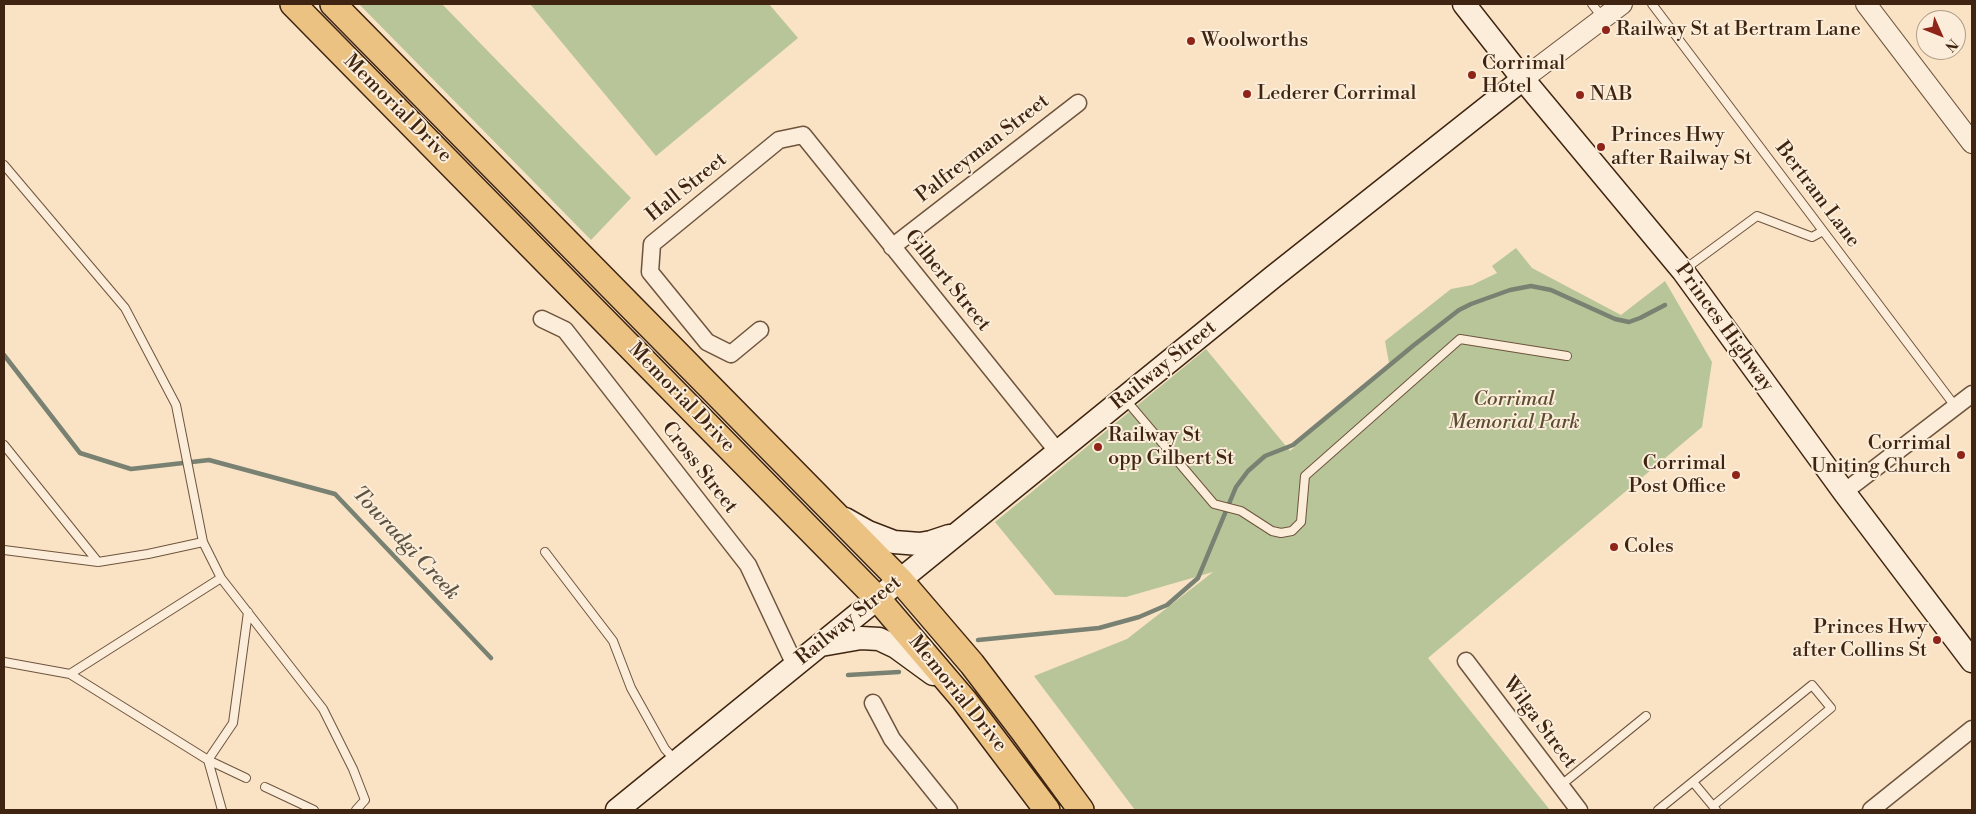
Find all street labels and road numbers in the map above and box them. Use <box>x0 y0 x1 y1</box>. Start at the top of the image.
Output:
street label: Memorial Drive <box>338 50 456 168</box>
street label: Palfreyman Street <box>912 90 1054 208</box>
street label: Bertram Lane <box>1769 137 1865 253</box>
street label: Hall Street <box>642 148 732 228</box>
street label: Gilbert Street <box>899 225 995 337</box>
street label: Princes Highway <box>1669 259 1779 397</box>
street label: Railway Street <box>1106 316 1222 416</box>
street label: Memorial Drive <box>623 338 739 458</box>
street label: Cross Street <box>656 418 742 518</box>
street label: Railway Street <box>791 571 907 671</box>
street label: Memorial Drive <box>903 631 1011 757</box>
street label: Wilga Street <box>1497 672 1581 774</box>

